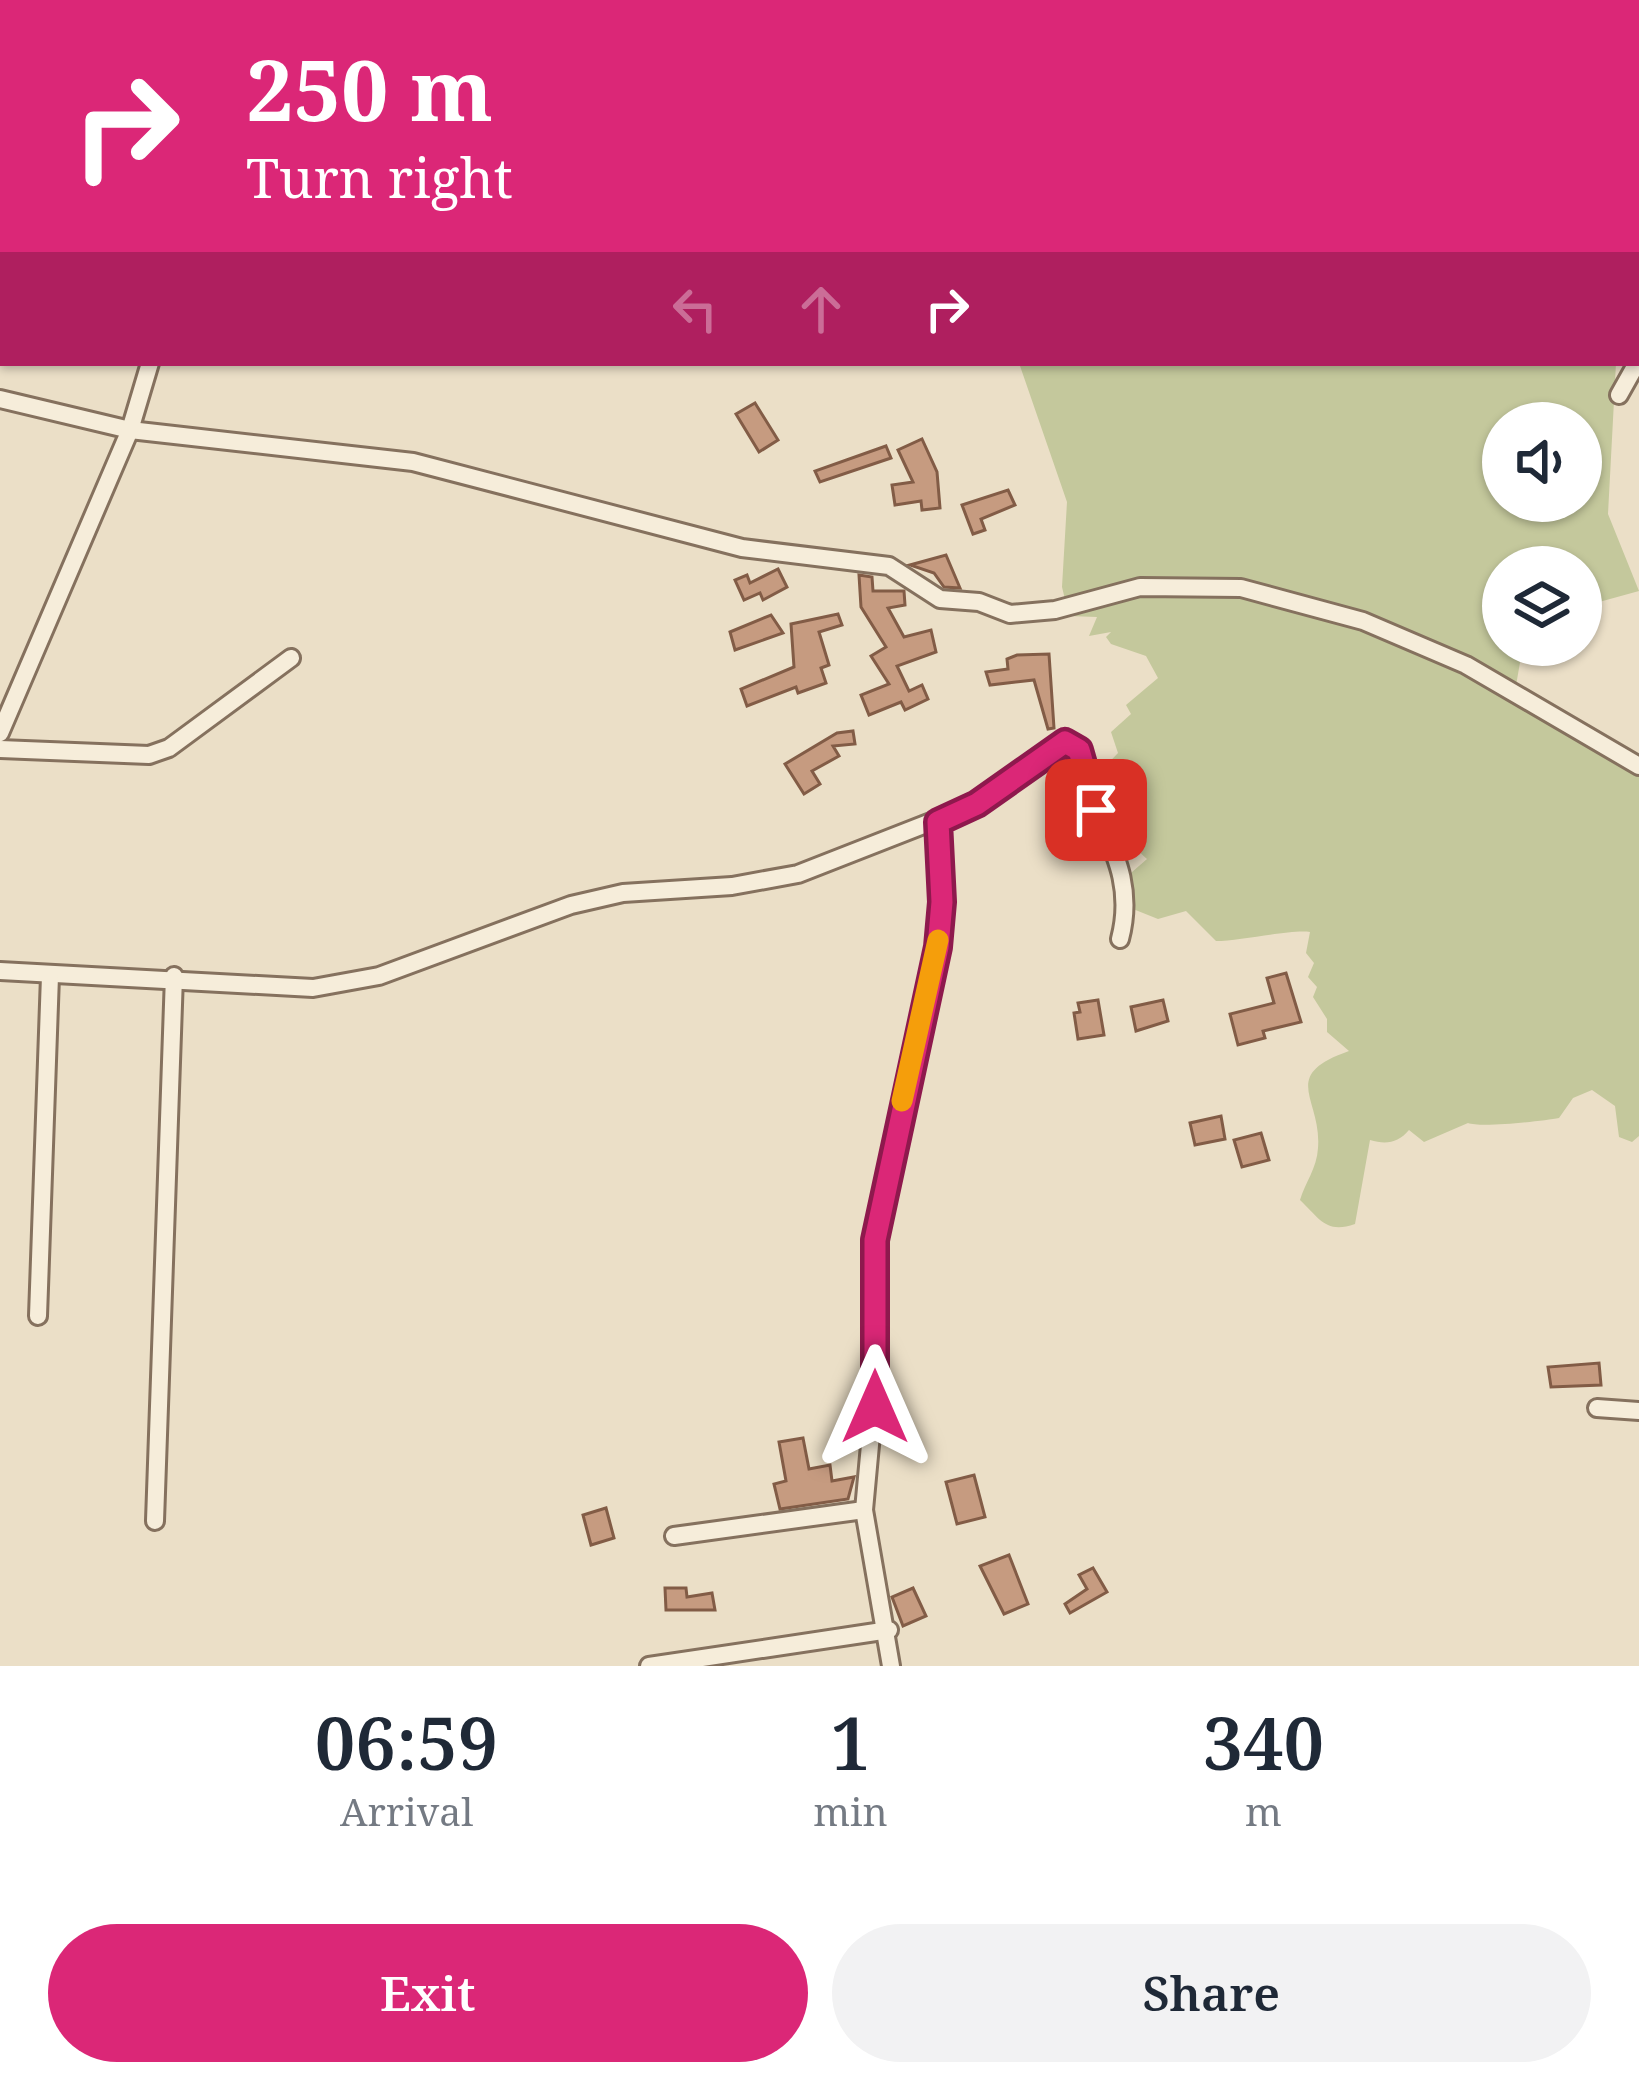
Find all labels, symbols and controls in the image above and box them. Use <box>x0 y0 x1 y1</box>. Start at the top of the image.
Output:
text: 250 m <box>246 31 493 146</box>
icon: right <box>48 48 204 204</box>
text: Turn right <box>246 140 513 214</box>
icon: left <box>662 276 728 342</box>
icon: ahead <box>788 276 854 342</box>
icon: right <box>914 276 980 342</box>
map controls <box>1482 402 1602 666</box>
button: sound <box>1482 402 1602 522</box>
button: layers <box>1482 546 1602 666</box>
pin <box>1045 759 1147 861</box>
icon: arrive <box>1063 777 1129 843</box>
position arrow <box>812 1344 938 1470</box>
text: 06:59 <box>315 1693 498 1791</box>
text: 1 <box>830 1693 871 1791</box>
text: 340 <box>1203 1693 1324 1791</box>
text: Arrival <box>340 1784 473 1837</box>
text: min <box>813 1784 888 1837</box>
text: m <box>1245 1784 1282 1837</box>
button: Exit <box>48 1924 808 2062</box>
button: Share <box>832 1924 1591 2062</box>

